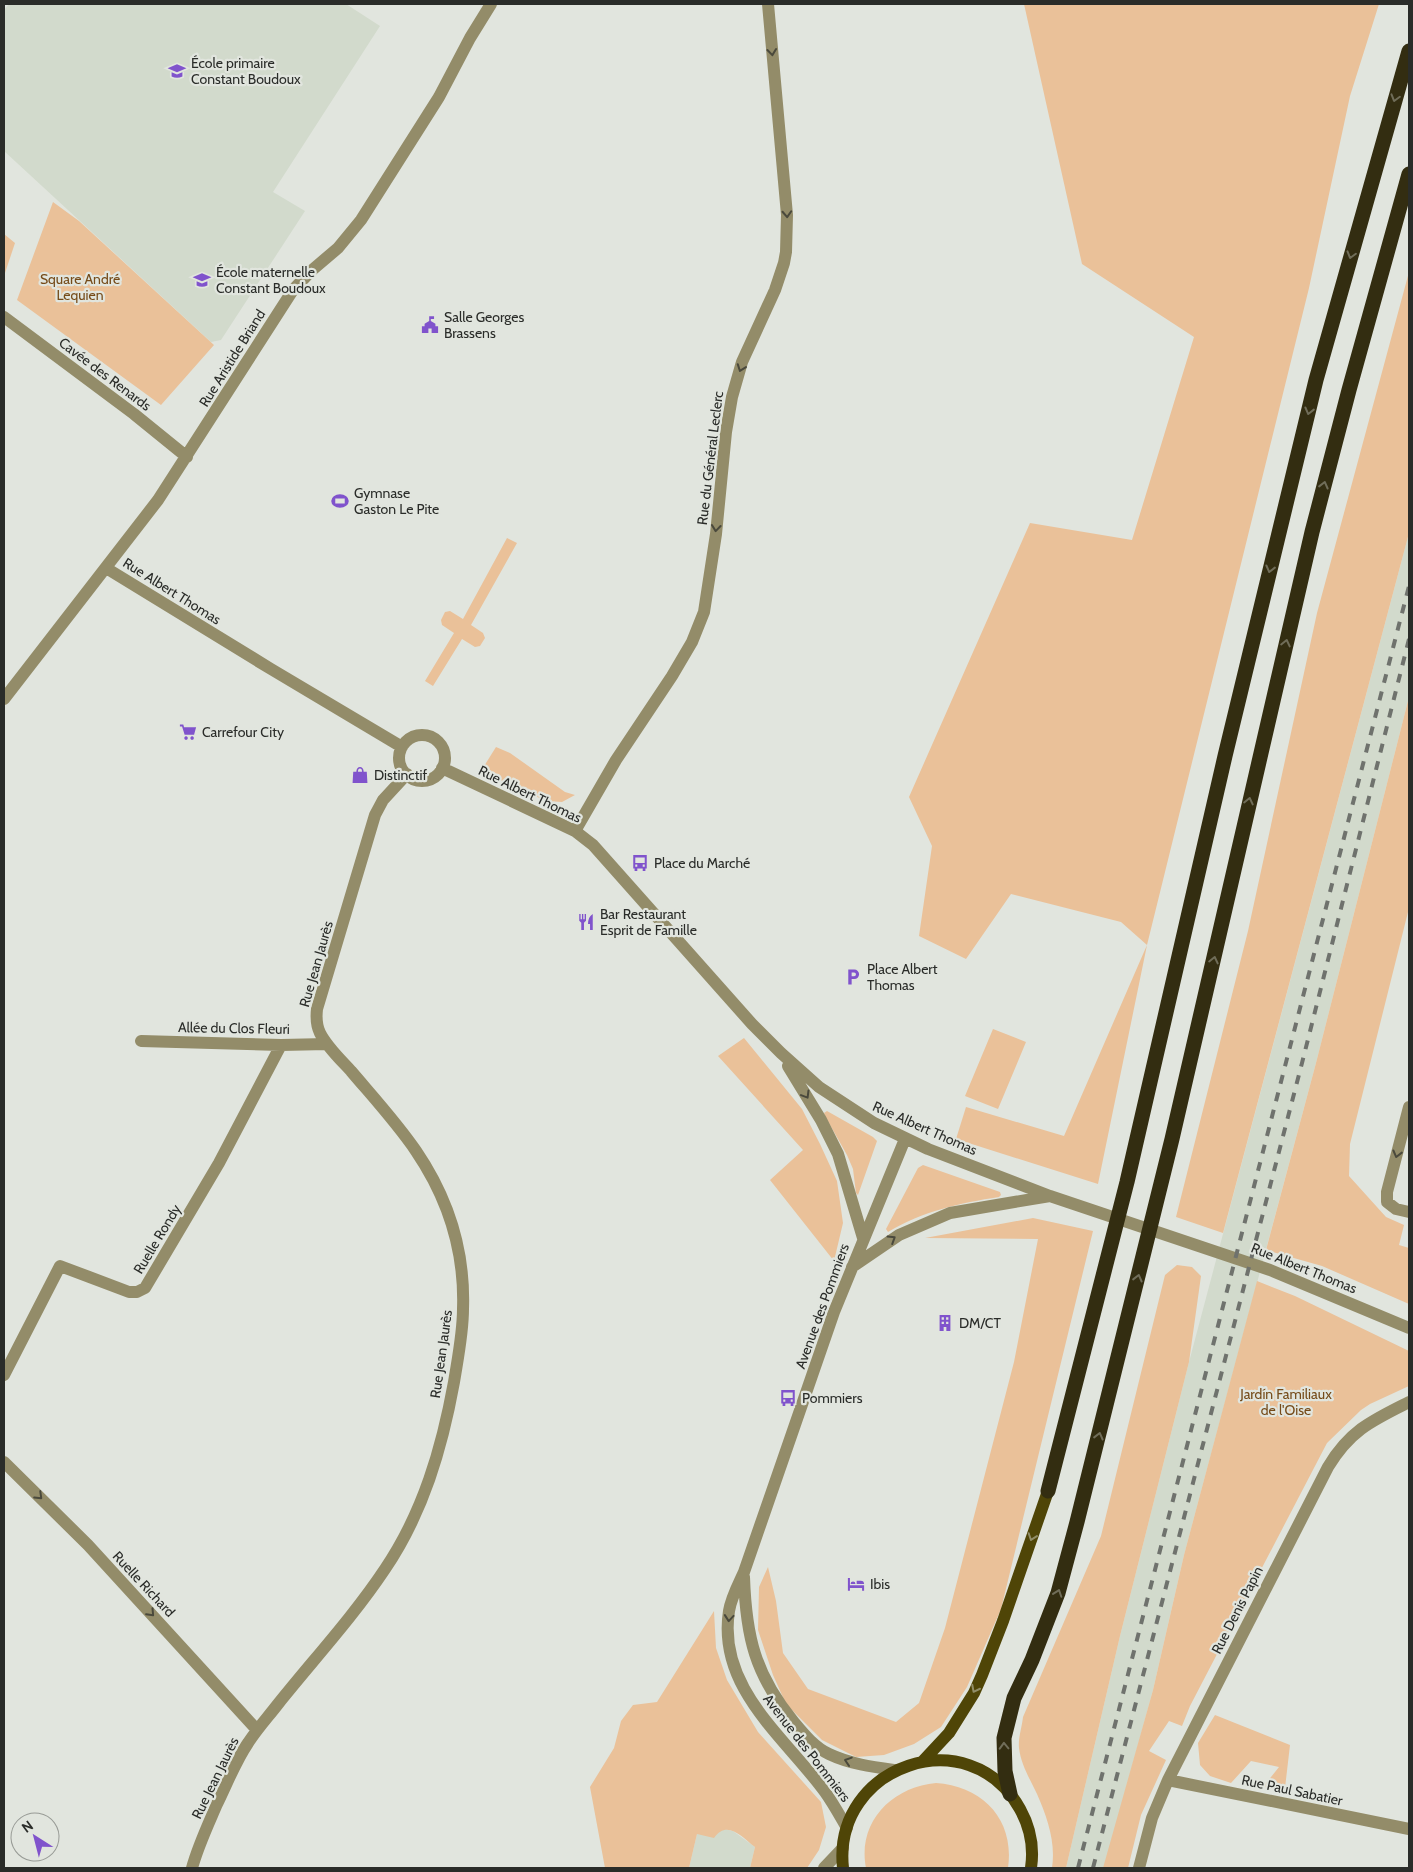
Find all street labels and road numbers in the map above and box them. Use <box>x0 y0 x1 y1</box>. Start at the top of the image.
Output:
street label: Rue Aristide Briand <box>195 306 269 410</box>
street label: Cavée des Renards <box>55 333 155 415</box>
street label: Rue du Général Leclerc <box>693 390 727 526</box>
street label: Rue Albert Thomas <box>120 554 225 629</box>
street label: Rue Albert Thomas <box>476 761 585 827</box>
street label: Rue Jean Jaurès <box>295 919 337 1009</box>
street label: Allée du Clos Fleuri <box>178 1018 290 1038</box>
street label: Rue Albert Thomas <box>870 1097 980 1159</box>
street label: Ruelle Rondy <box>129 1201 185 1277</box>
street label: Rue Albert Thomas <box>1248 1239 1360 1297</box>
street label: Avenue des Pommiers <box>791 1241 853 1371</box>
street label: Rue Jean Jaurès <box>426 1309 456 1399</box>
street label: Ruelle Richard <box>109 1547 179 1621</box>
street label: Rue Denis Papin <box>1207 1563 1267 1657</box>
street label: Avenue des Pommiers <box>759 1690 855 1806</box>
street label: Rue Jean Jaurès <box>187 1734 243 1822</box>
street label: Rue Paul Sabatier <box>1240 1771 1345 1810</box>

